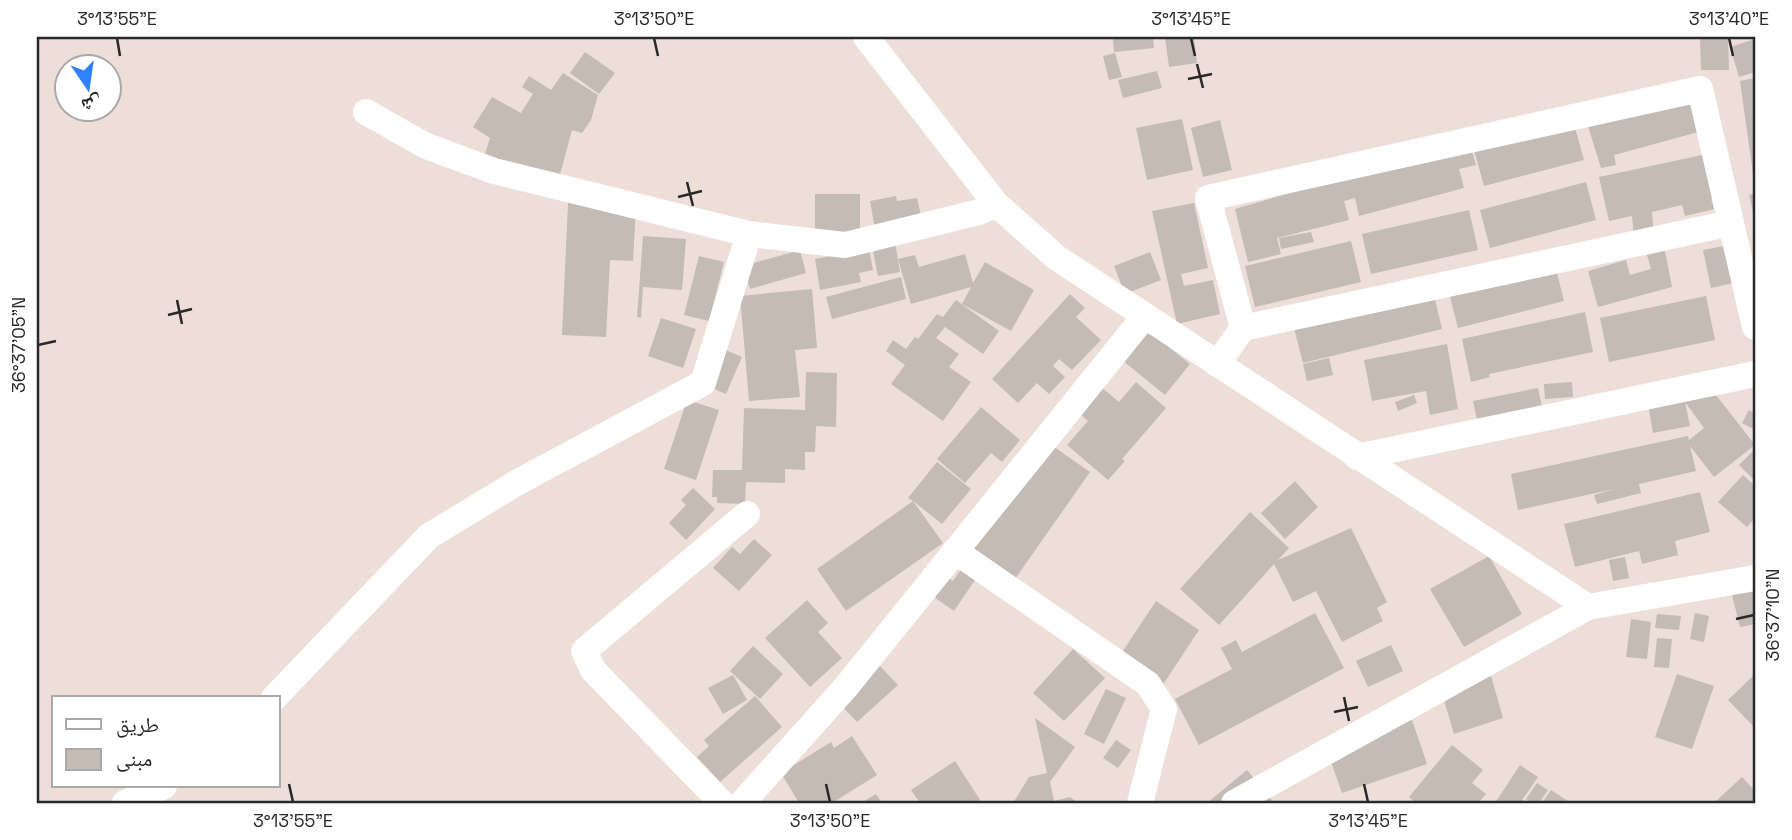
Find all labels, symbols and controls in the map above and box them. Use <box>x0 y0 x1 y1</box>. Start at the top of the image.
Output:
text: 3°13'55"E <box>77 7 157 30</box>
text: 3°13'50"E <box>614 7 694 30</box>
text: 3°13'45"E <box>1151 7 1231 30</box>
text: 3°13'40"E <box>1689 7 1769 30</box>
north arrow <box>52 52 122 122</box>
text: ش <box>79 90 104 119</box>
text: 36°37'05"N <box>7 297 30 393</box>
text: 36°37'10"N <box>1761 569 1784 661</box>
legend <box>52 696 280 788</box>
text: طريق <box>116 711 159 738</box>
text: مبنى <box>116 745 152 772</box>
text: 3°13'55"E <box>253 809 333 832</box>
text: 3°13'50"E <box>790 809 870 832</box>
text: 3°13'45"E <box>1328 809 1408 832</box>

